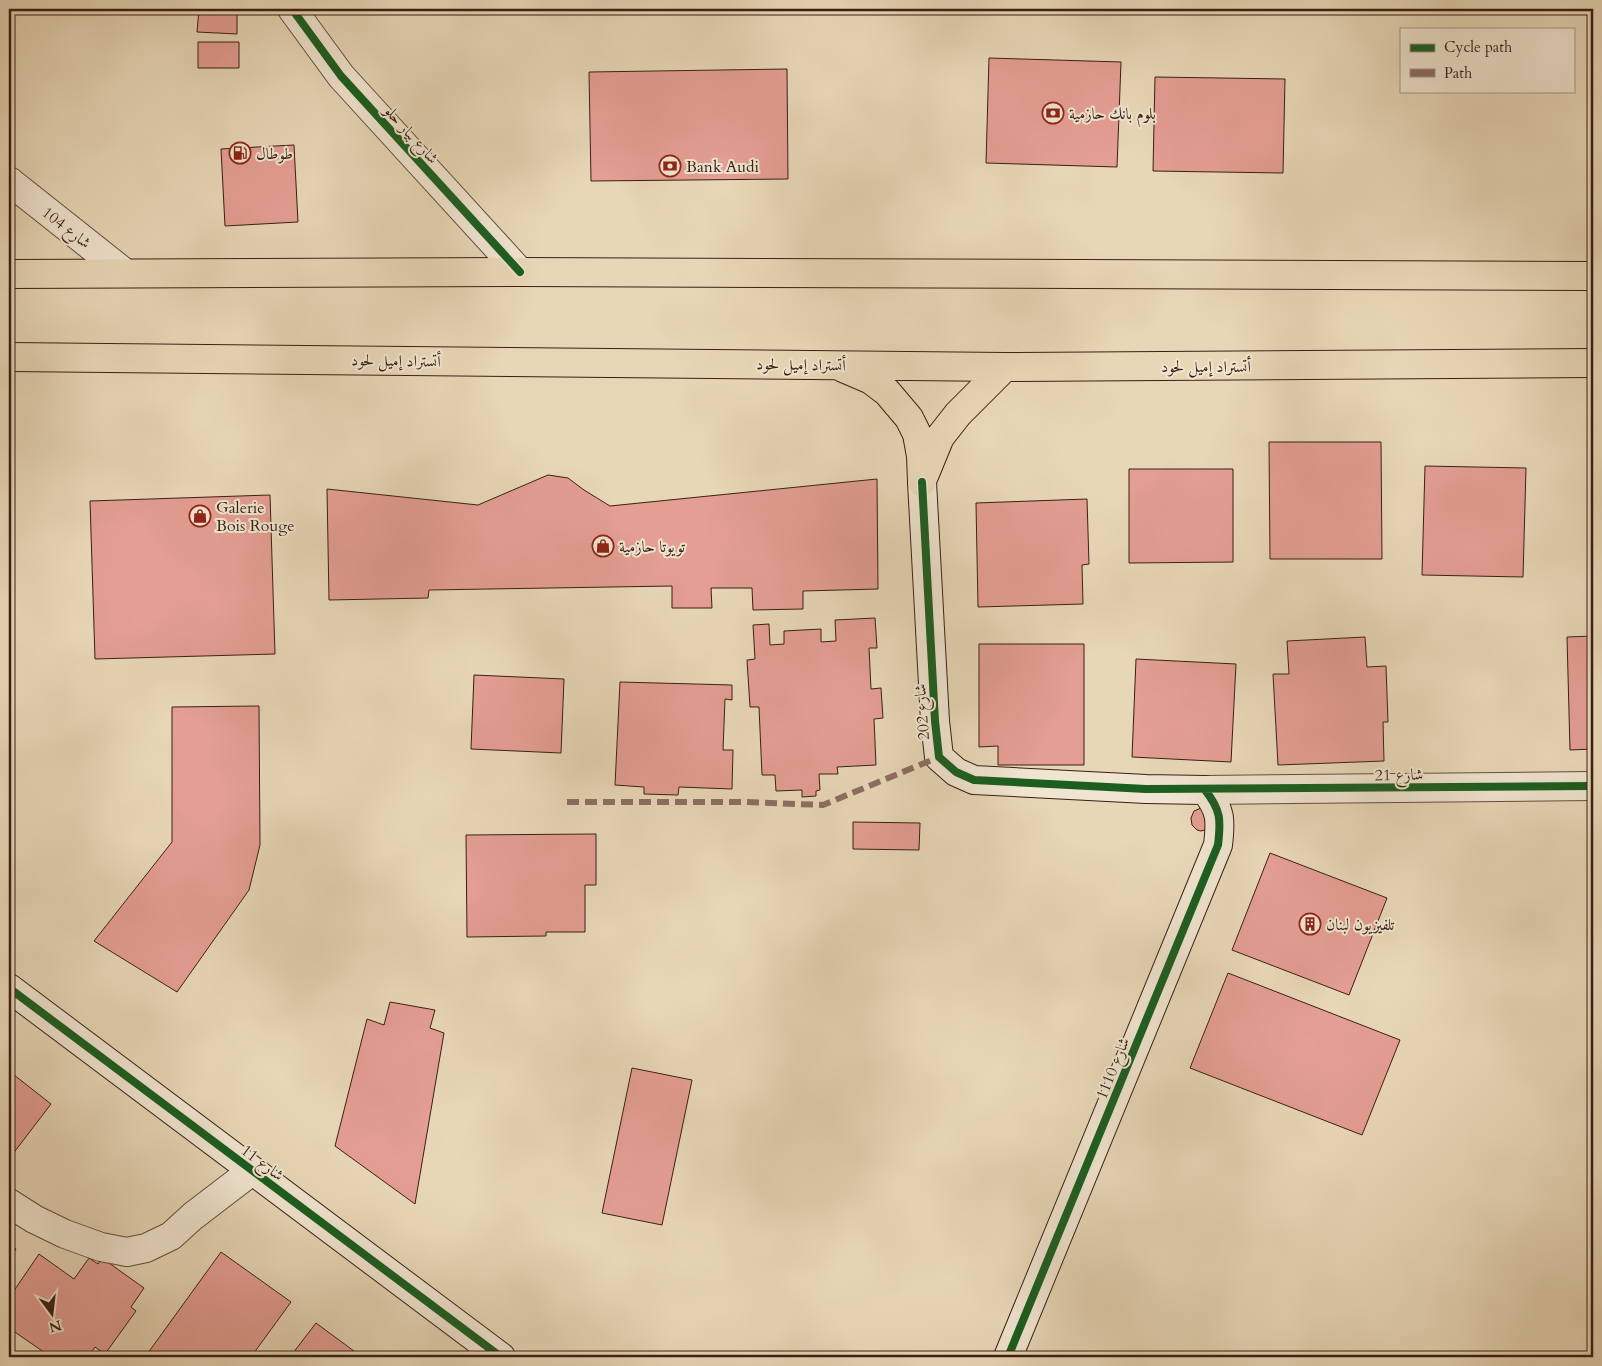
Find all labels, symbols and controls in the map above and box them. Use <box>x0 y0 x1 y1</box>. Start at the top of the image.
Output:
legend <box>1400 28 1574 92</box>
text: Cycle path <box>1444 37 1513 57</box>
text: Path <box>1444 63 1473 83</box>
street label: شارع بيار حلو <box>376 99 443 170</box>
bank icon: بلوم بانك حازمية <box>1041 101 1065 125</box>
place label: بلوم بانك حازمية <box>1069 103 1156 128</box>
fuel station icon: طوطال <box>228 141 252 165</box>
place label: طوطال <box>256 143 293 165</box>
bank icon: Bank Audi <box>658 154 682 178</box>
place label: Bank Audi <box>686 156 759 178</box>
street label: شارع 104 <box>36 202 95 255</box>
street label: أتستراد إميل لحود <box>351 348 441 373</box>
street label: أتستراد إميل لحود <box>756 352 846 377</box>
street label: أتستراد إميل لحود <box>1161 355 1251 378</box>
place label: Galerie Bois Rouge <box>216 497 294 537</box>
shop icon: Galerie Bois Rouge <box>188 504 212 528</box>
shop icon: تويوتا حازمية <box>591 534 615 558</box>
place label: تويوتا حازمية <box>619 536 686 558</box>
street label: شارع 202 <box>909 683 937 741</box>
street label: شارع 21 <box>1375 764 1423 788</box>
building icon: تلفيزيون لبنان <box>1298 912 1322 936</box>
place label: تلفيزيون لبنان <box>1326 914 1395 936</box>
street label: شارع 1110 <box>1091 1034 1137 1103</box>
street label: شارع 11 <box>235 1139 288 1188</box>
north arrow <box>28 1288 78 1338</box>
text: N <box>47 1315 64 1337</box>

